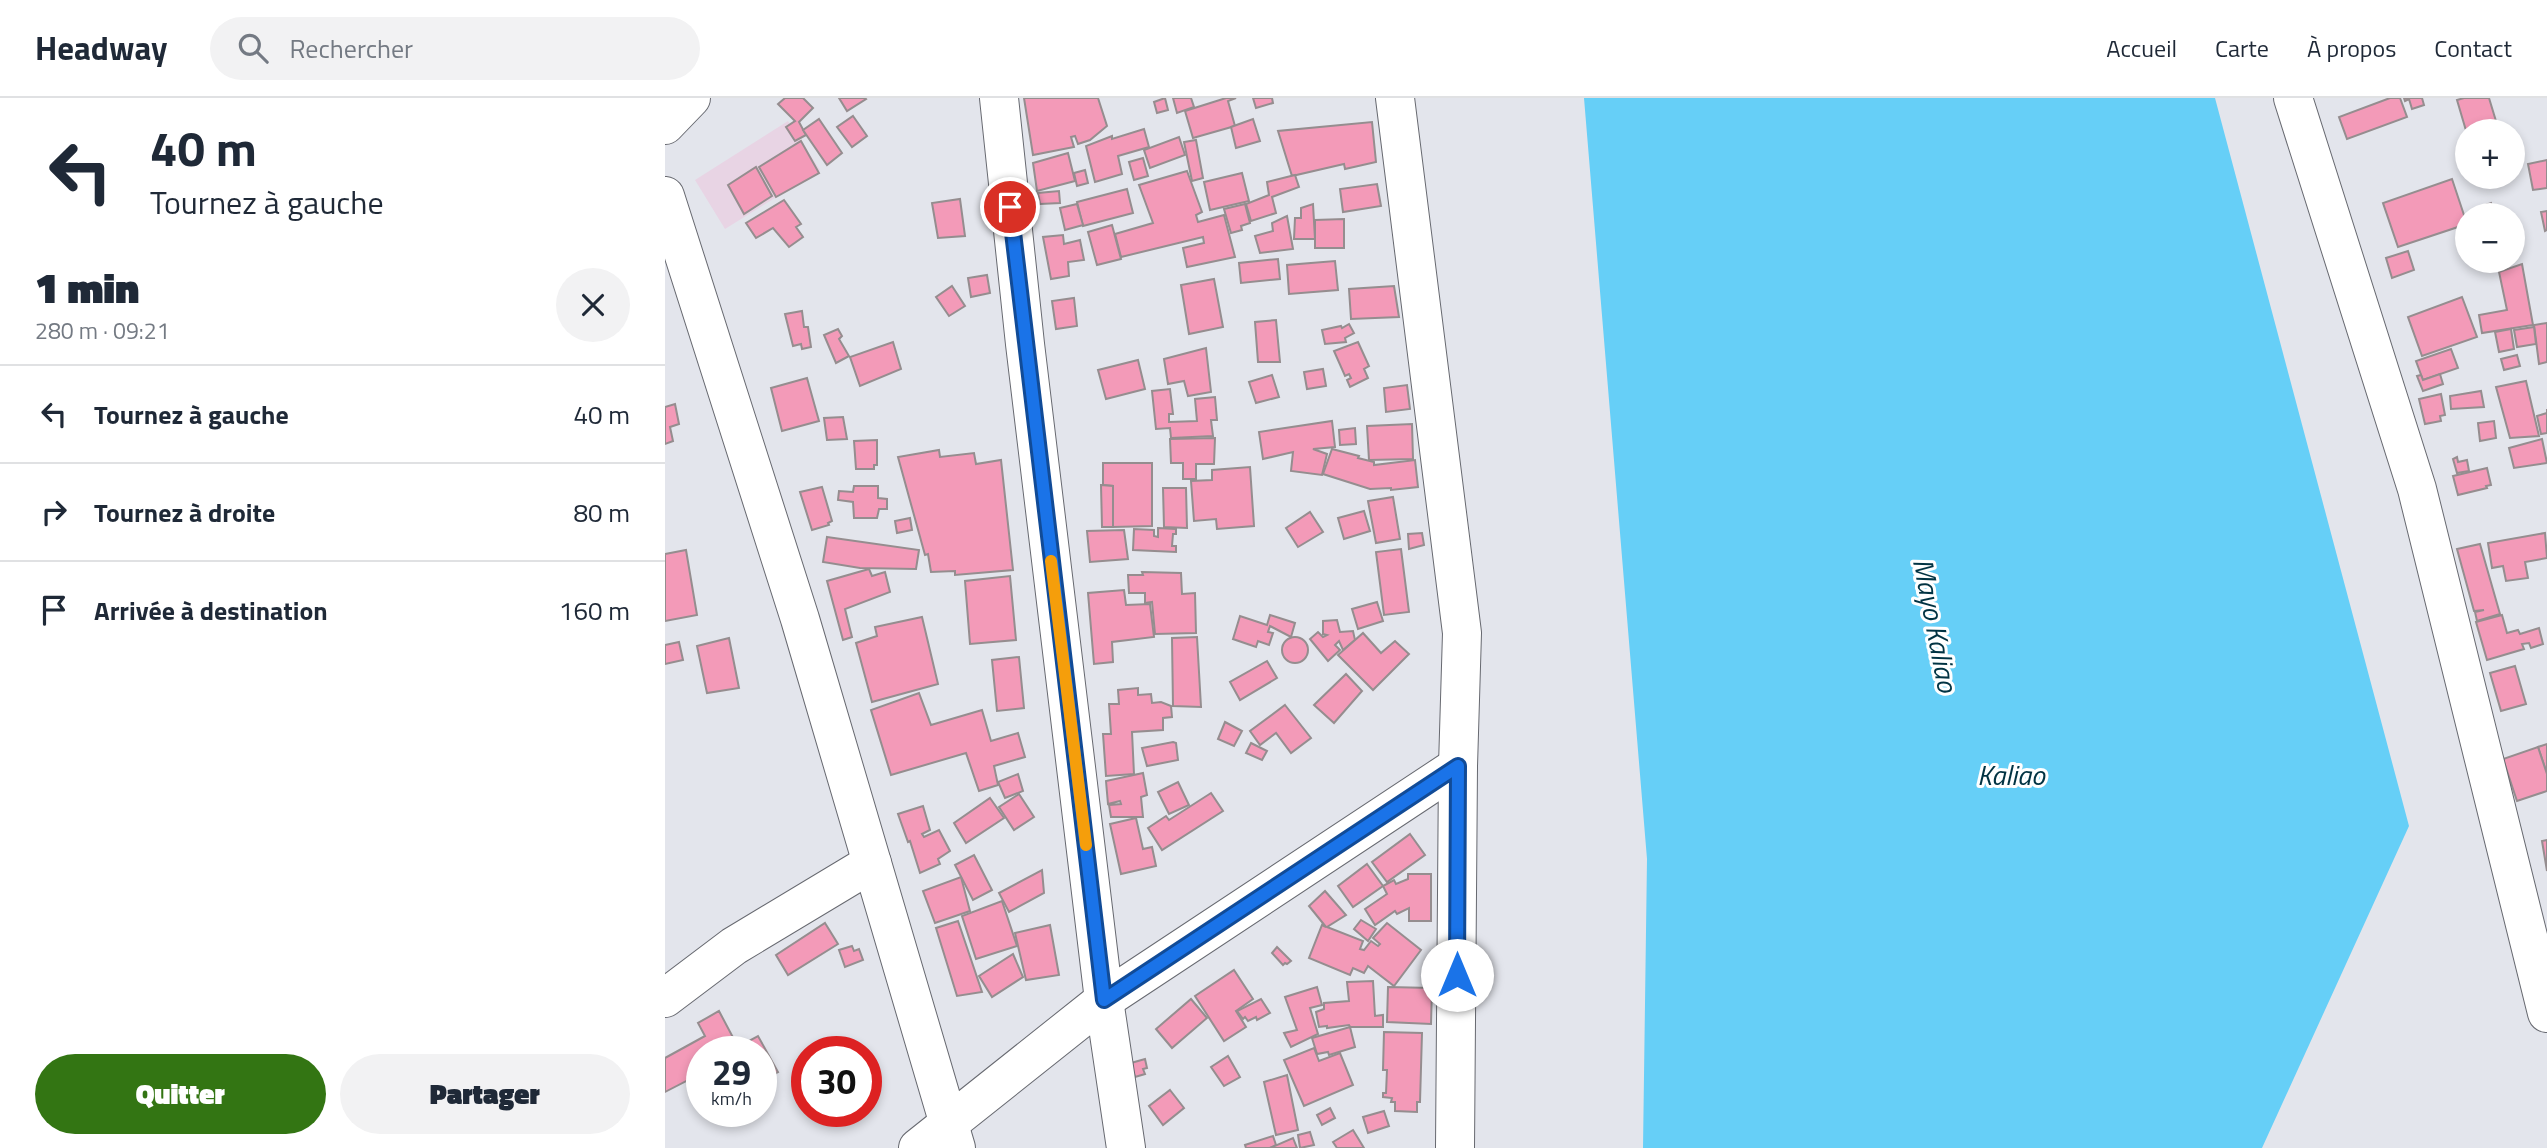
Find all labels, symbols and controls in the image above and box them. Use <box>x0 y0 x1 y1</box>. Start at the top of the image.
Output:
search box <box>210 17 700 80</box>
text: Headway <box>35 23 168 73</box>
icon: search <box>234 29 272 67</box>
text: Rechercher <box>290 29 413 68</box>
text: Accueil <box>2106 30 2177 66</box>
text: Carte <box>2215 30 2269 66</box>
text: À propos <box>2307 30 2396 66</box>
text: Contact <box>2434 30 2512 66</box>
text: 40 m <box>150 110 257 185</box>
map controls <box>2455 119 2525 273</box>
button: + <box>2455 119 2525 189</box>
icon: left <box>35 126 126 217</box>
pin <box>980 177 1040 237</box>
text: Tournez à gauche <box>150 178 384 226</box>
icon: arrive <box>991 188 1029 226</box>
button: − <box>2455 203 2525 273</box>
text: 1 min <box>35 255 139 319</box>
button: close <box>556 268 630 342</box>
text: 280 m · 09:21 <box>35 313 170 348</box>
icon: left <box>35 395 73 433</box>
text: Tournez à gauche <box>94 395 289 434</box>
text: 40 m <box>573 395 630 434</box>
icon: right <box>35 493 73 531</box>
text: Tournez à droite <box>94 493 275 532</box>
text: 80 m <box>573 493 630 532</box>
water label: Mayo Kaliao <box>1902 554 1970 697</box>
icon: arrive <box>35 591 73 629</box>
text: Arrivée à destination <box>94 591 328 630</box>
text: 160 m <box>559 591 630 630</box>
water label: Kaliao <box>1977 753 2046 796</box>
position arrow <box>1420 938 1494 1012</box>
speed limit sign: 30 <box>791 1036 882 1127</box>
text: 29 <box>712 1045 751 1099</box>
button: Quitter <box>35 1054 326 1134</box>
button: Partager <box>340 1054 630 1134</box>
text: km/h <box>711 1085 752 1112</box>

